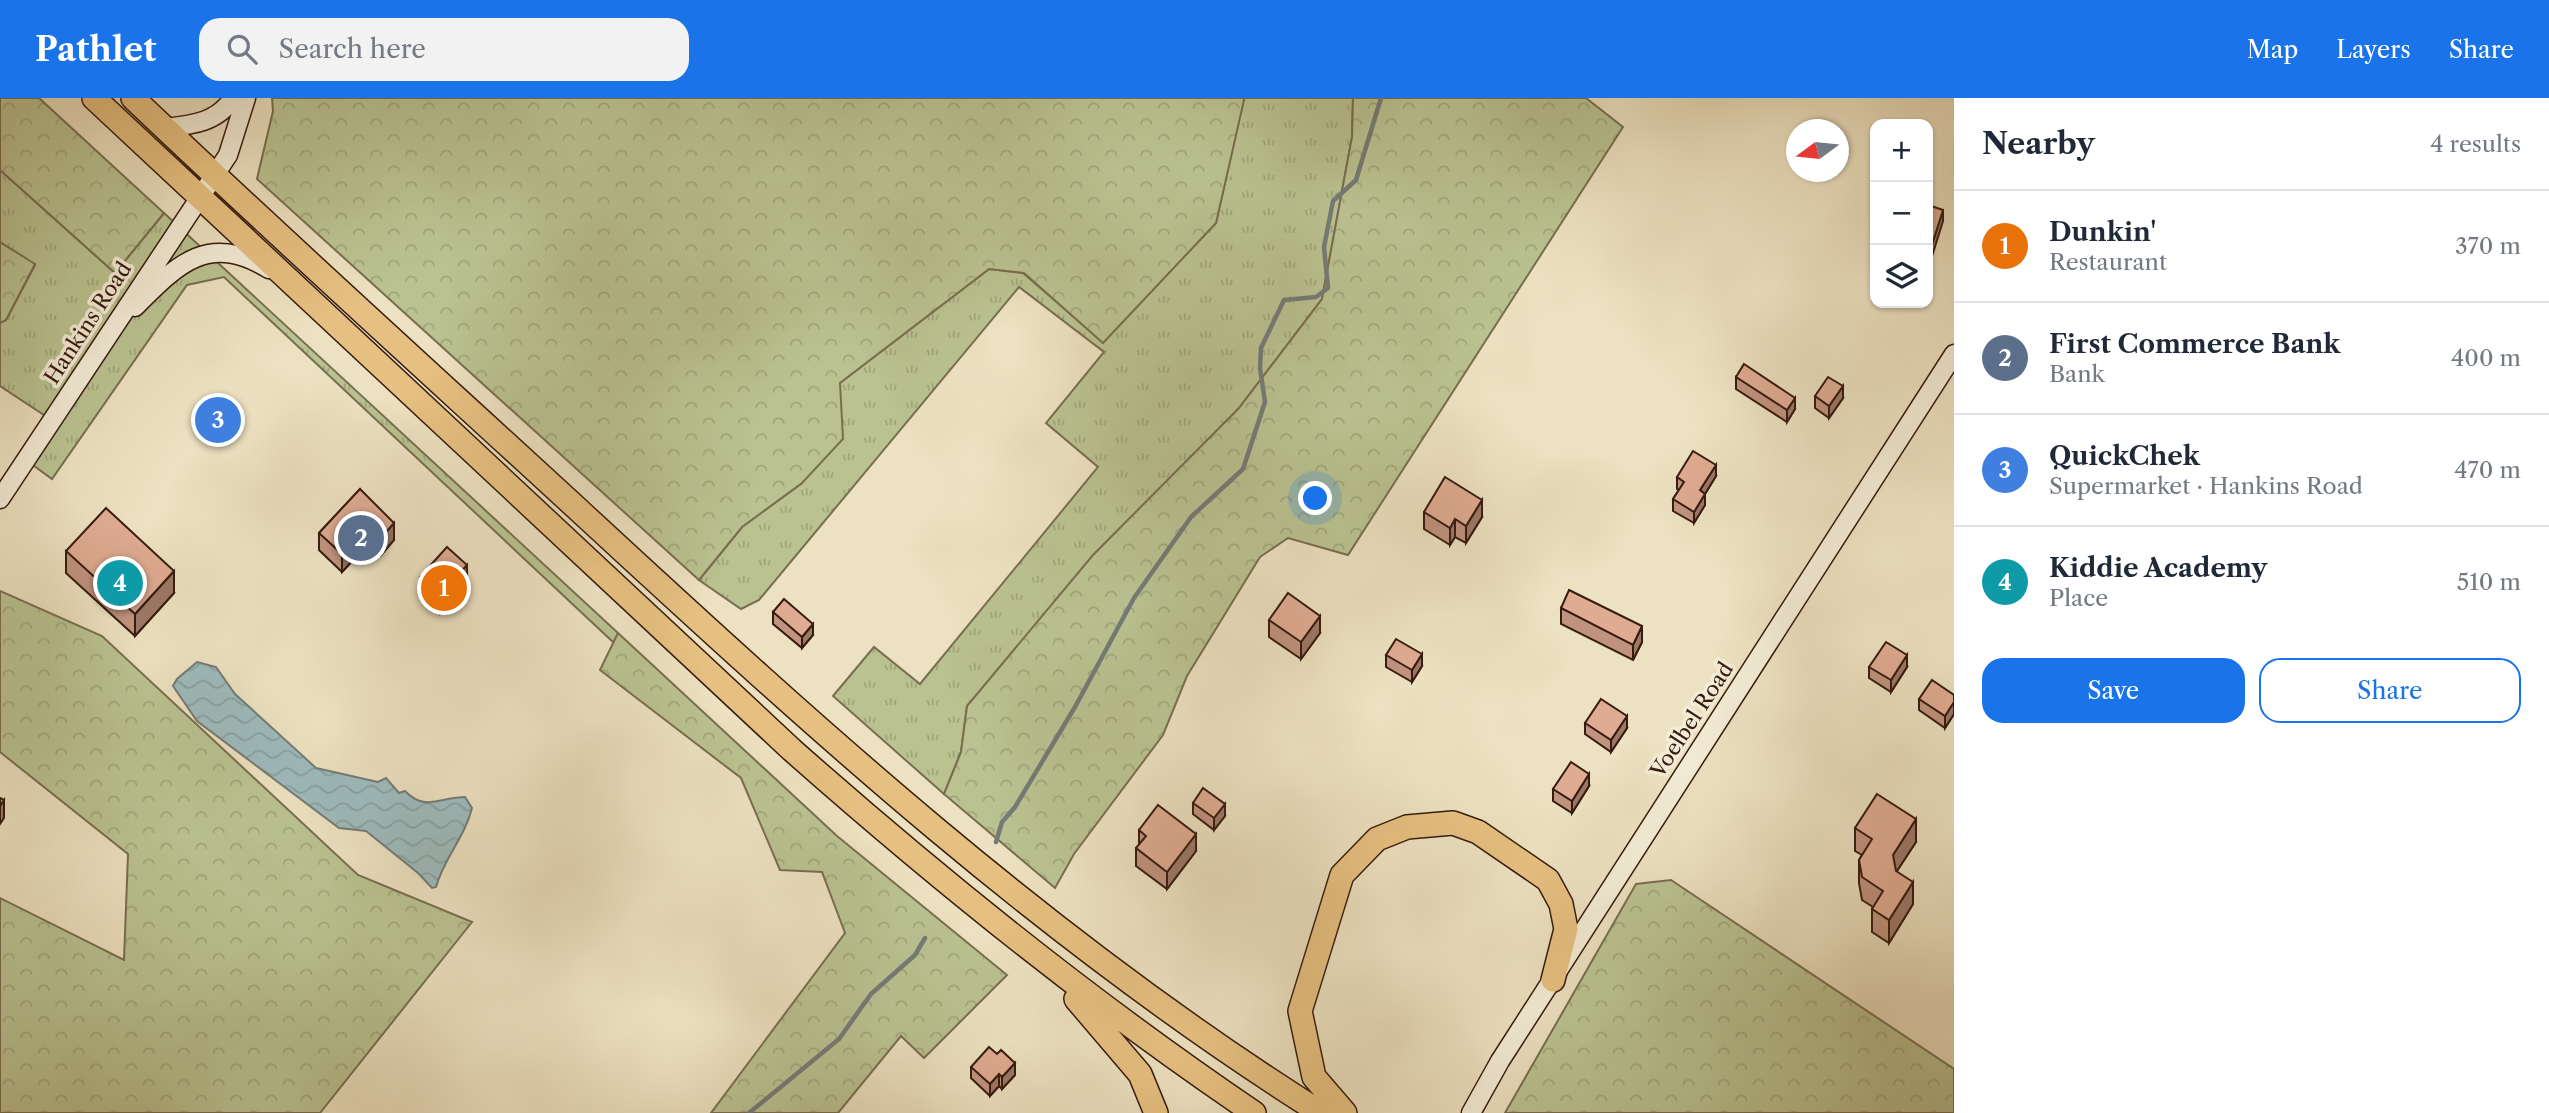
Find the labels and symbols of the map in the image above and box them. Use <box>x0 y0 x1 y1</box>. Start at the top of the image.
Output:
north arrow <box>1786 119 1849 182</box>
street label: Hankins Road <box>39 257 136 388</box>
pin: 3 <box>195 394 241 446</box>
your location <box>1298 481 1332 515</box>
pin: 2 <box>338 512 384 564</box>
pin: 4 <box>97 557 143 609</box>
pin: 1 <box>421 562 467 614</box>
street label: Voelbel Road <box>1645 657 1738 783</box>

